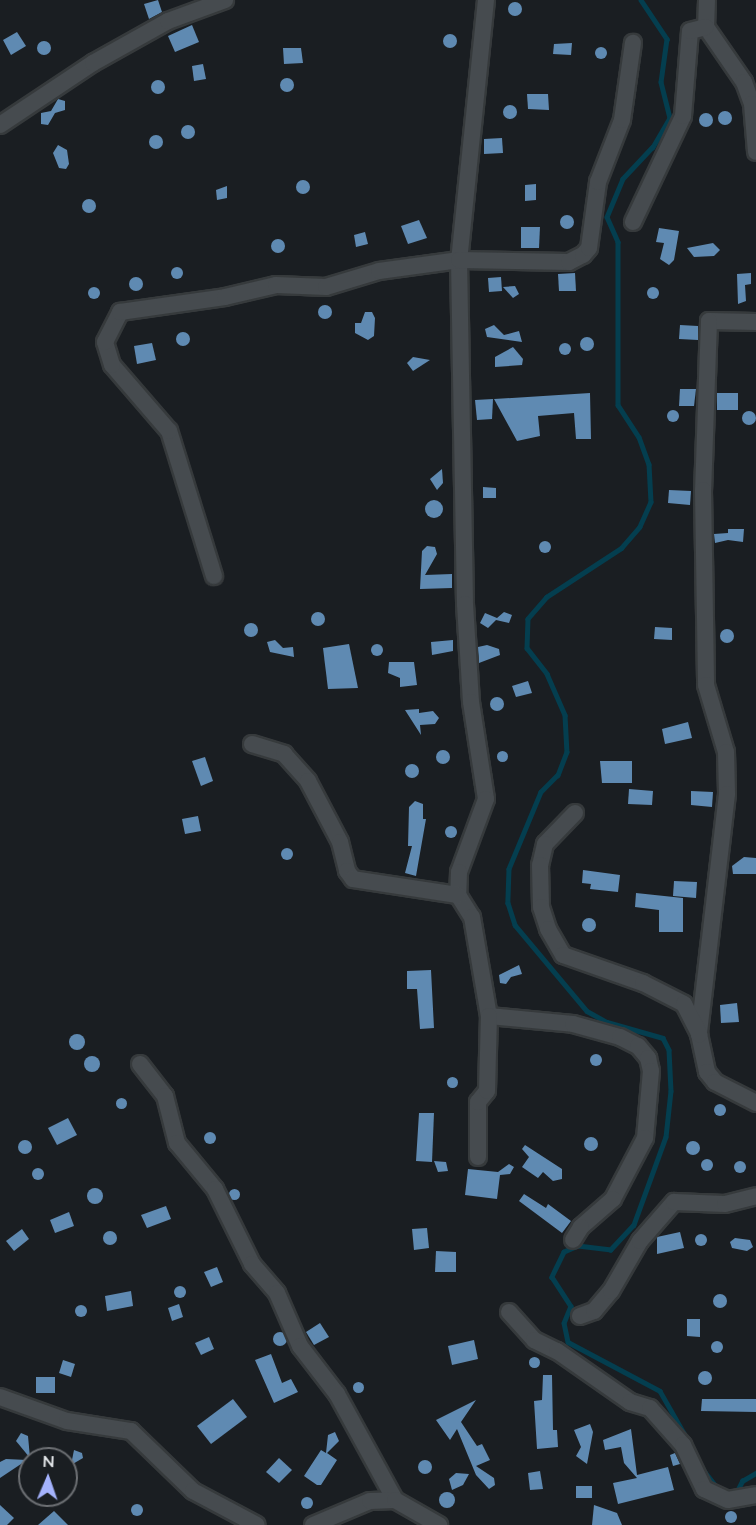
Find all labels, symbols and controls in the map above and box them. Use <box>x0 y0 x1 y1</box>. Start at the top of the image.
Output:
north arrow <box>18 1447 78 1507</box>
text: N <box>42 1451 55 1471</box>

